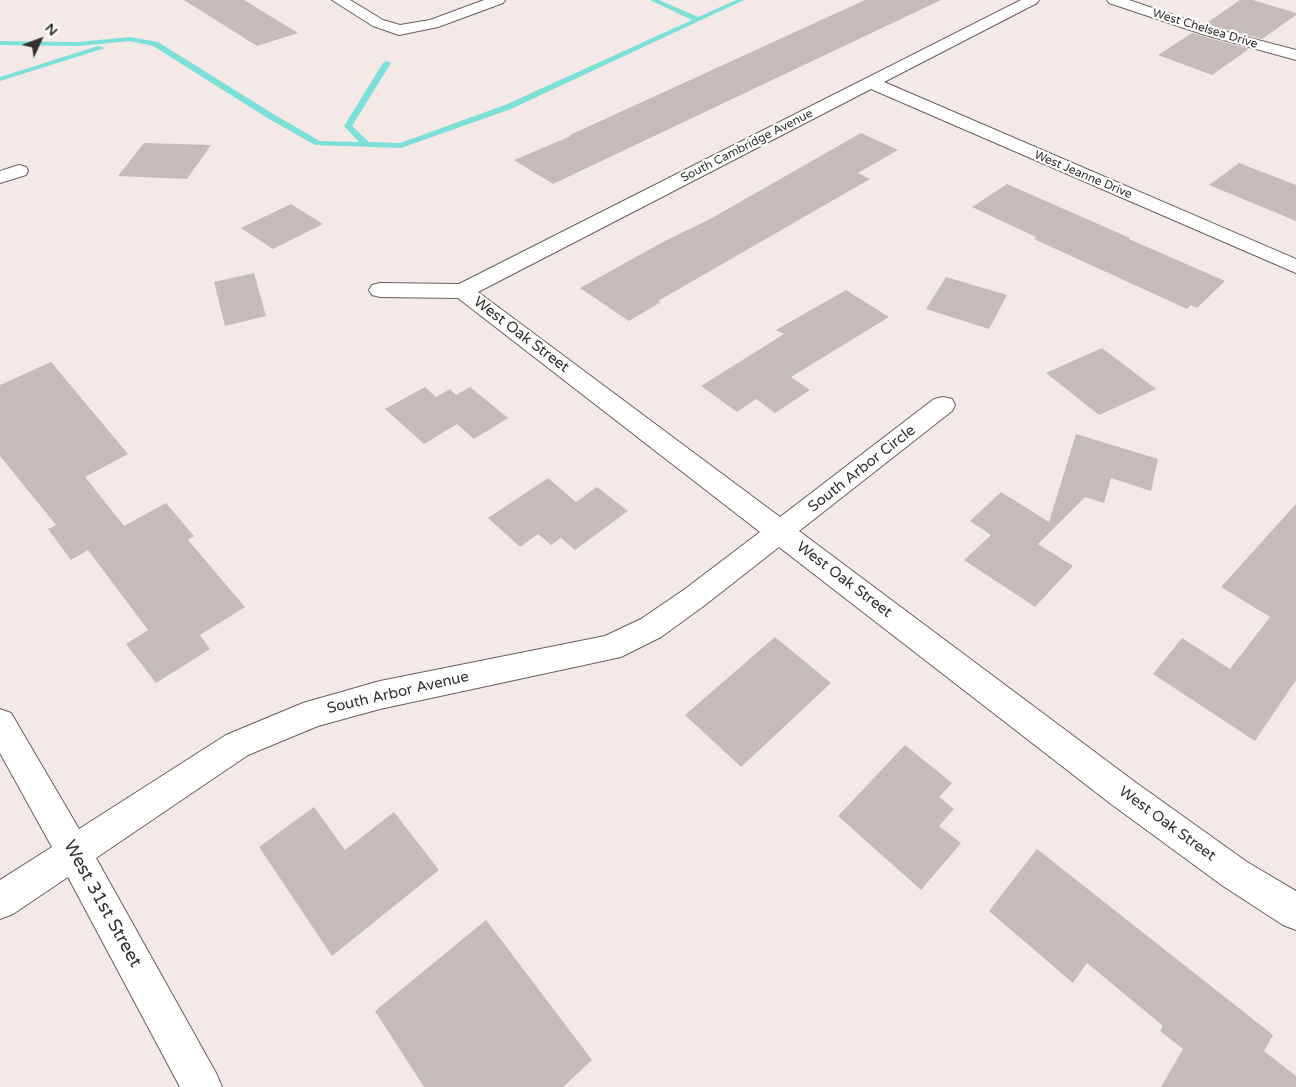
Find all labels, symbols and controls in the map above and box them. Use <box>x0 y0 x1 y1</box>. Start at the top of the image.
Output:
street label: West Chelsea Drive <box>1151 6 1259 52</box>
north arrow <box>15 15 65 65</box>
text: N <box>41 20 61 39</box>
street label: South Cambridge Avenue <box>679 106 815 186</box>
street label: West Jeanne Drive <box>1032 148 1134 202</box>
street label: West Oak Street <box>470 293 572 377</box>
street label: South Arbor Circle <box>805 422 919 516</box>
street label: West Oak Street <box>793 538 895 622</box>
street label: South Arbor Avenue <box>325 668 471 718</box>
street label: West Oak Street <box>1115 783 1219 865</box>
street label: West 31st Street <box>58 837 146 971</box>

